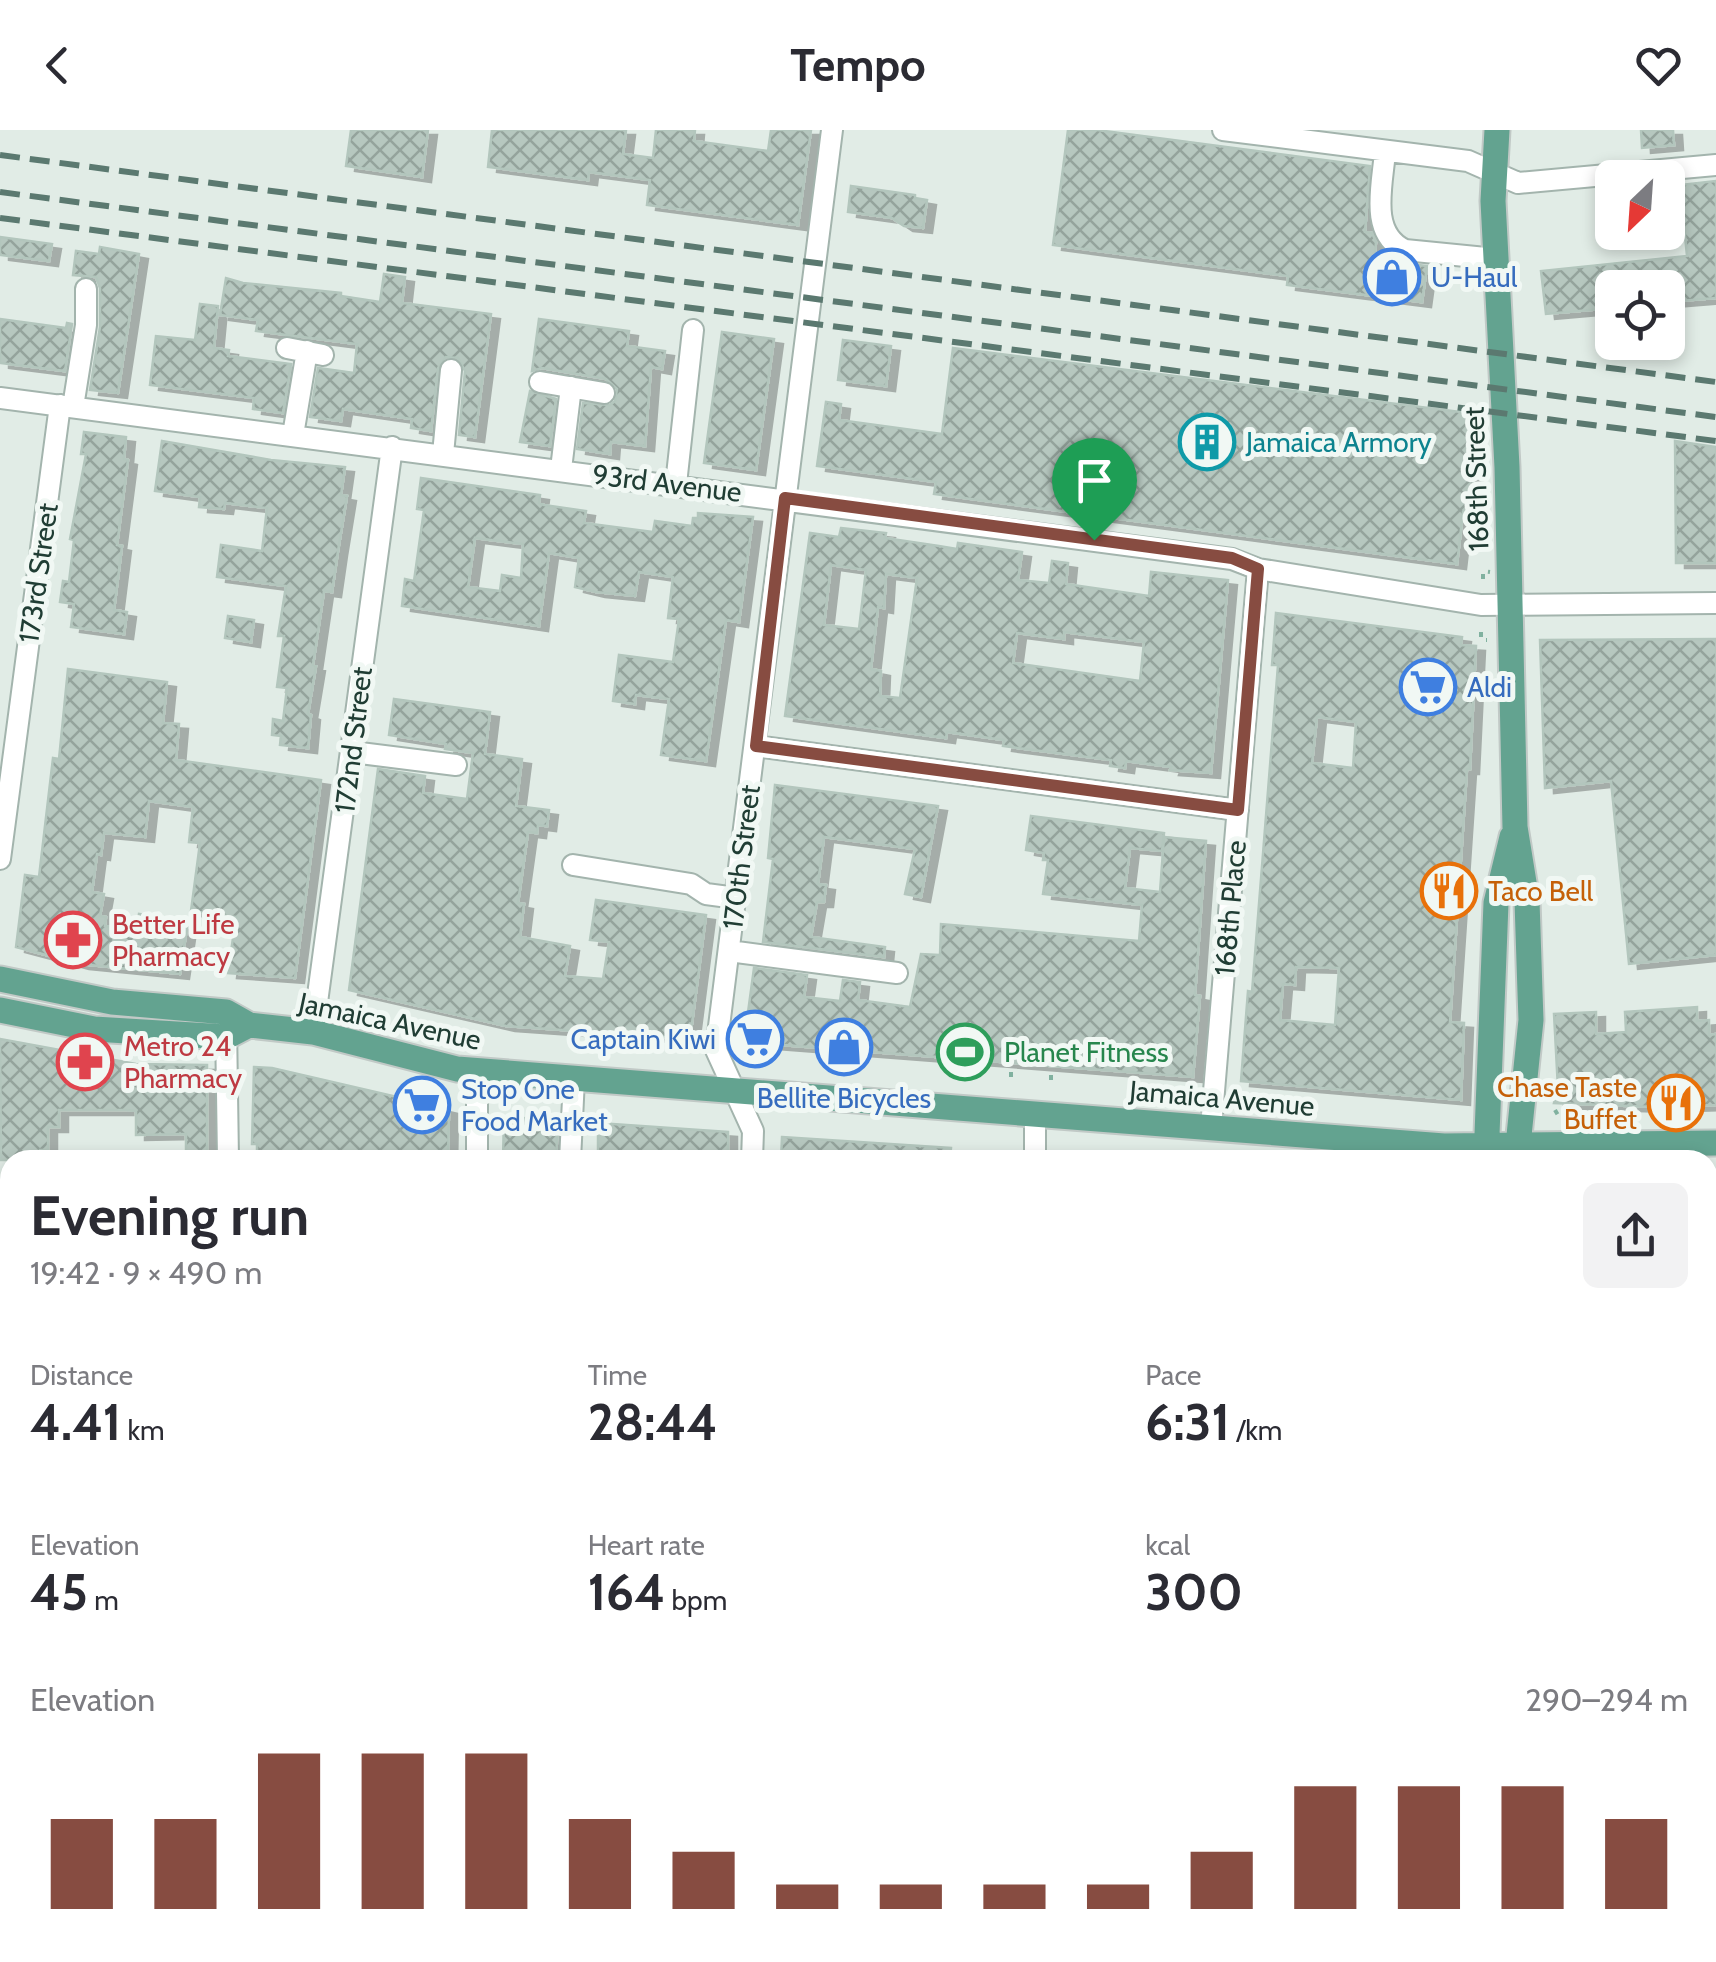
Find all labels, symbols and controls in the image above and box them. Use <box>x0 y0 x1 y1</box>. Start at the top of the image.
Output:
icon: back <box>30 38 85 93</box>
text: Tempo <box>790 38 926 92</box>
icon: heart <box>1631 38 1686 93</box>
north arrow <box>1595 160 1685 250</box>
map controls <box>1595 160 1685 360</box>
shop icon: U-Haul <box>1362 247 1422 307</box>
place label: U-Haul <box>1431 260 1518 294</box>
button: locate <box>1595 270 1685 360</box>
street label: 168th Street <box>1456 406 1496 552</box>
building icon: Jamaica Armory <box>1177 412 1237 472</box>
place label: Jamaica Armory <box>1245 425 1432 459</box>
pin <box>1052 438 1137 541</box>
icon: arrive <box>1067 453 1122 508</box>
street label: 93rd Avenue <box>590 457 744 509</box>
street label: 173rd Street <box>11 501 65 645</box>
supermarket icon: Aldi <box>1398 657 1458 717</box>
street label: 172nd Street <box>327 665 379 815</box>
place label: Aldi <box>1467 670 1512 704</box>
street label: 170th Street <box>715 783 767 931</box>
street label: 168th Place <box>1207 839 1253 977</box>
restaurant icon: Taco Bell <box>1419 861 1479 921</box>
place label: Taco Bell <box>1488 874 1594 908</box>
place label: Better Life Pharmacy <box>112 907 235 973</box>
pharmacy icon: Better Life Pharmacy <box>43 910 103 970</box>
street label: Jamaica Avenue <box>295 985 484 1057</box>
supermarket icon: Captain Kiwi <box>725 1009 785 1069</box>
shop icon: Bellite Bicycles <box>814 1017 874 1077</box>
place label: Captain Kiwi <box>570 1022 716 1056</box>
sports icon: Planet Fitness <box>935 1022 995 1082</box>
place label: Metro 24 Pharmacy <box>124 1029 242 1095</box>
pharmacy icon: Metro 24 Pharmacy <box>55 1032 115 1092</box>
place label: Planet Fitness <box>1004 1035 1169 1069</box>
place label: Chase Taste Buffet <box>1497 1070 1637 1136</box>
place label: Stop One Food Market <box>461 1072 608 1138</box>
street label: Jamaica Avenue <box>1127 1073 1316 1123</box>
restaurant icon: Chase Taste Buffet <box>1646 1073 1706 1133</box>
supermarket icon: Stop One Food Market <box>392 1075 452 1135</box>
place label: Bellite Bicycles <box>757 1081 931 1115</box>
text: Evening run <box>30 1182 309 1249</box>
button: share <box>1583 1183 1688 1288</box>
text: 19:42 · 9 × 490 m <box>30 1253 262 1292</box>
text: Distance <box>30 1358 133 1392</box>
text: Time <box>588 1358 647 1392</box>
text: Pace <box>1145 1358 1201 1392</box>
text: 4.41 <box>30 1392 121 1453</box>
text: 28:44 <box>588 1392 718 1453</box>
text: 6:31 <box>1145 1392 1230 1453</box>
text: km <box>121 1413 165 1447</box>
text: /km <box>1230 1413 1282 1447</box>
text: Elevation <box>30 1528 139 1562</box>
text: Heart rate <box>588 1528 705 1562</box>
text: kcal <box>1145 1528 1190 1562</box>
text: 45 <box>30 1562 88 1623</box>
text: 164 <box>588 1562 665 1623</box>
text: 300 <box>1145 1562 1243 1623</box>
text: m <box>88 1583 119 1617</box>
text: bpm <box>665 1583 727 1617</box>
text: Elevation <box>30 1680 155 1719</box>
text: 290–294 m <box>1525 1680 1688 1719</box>

